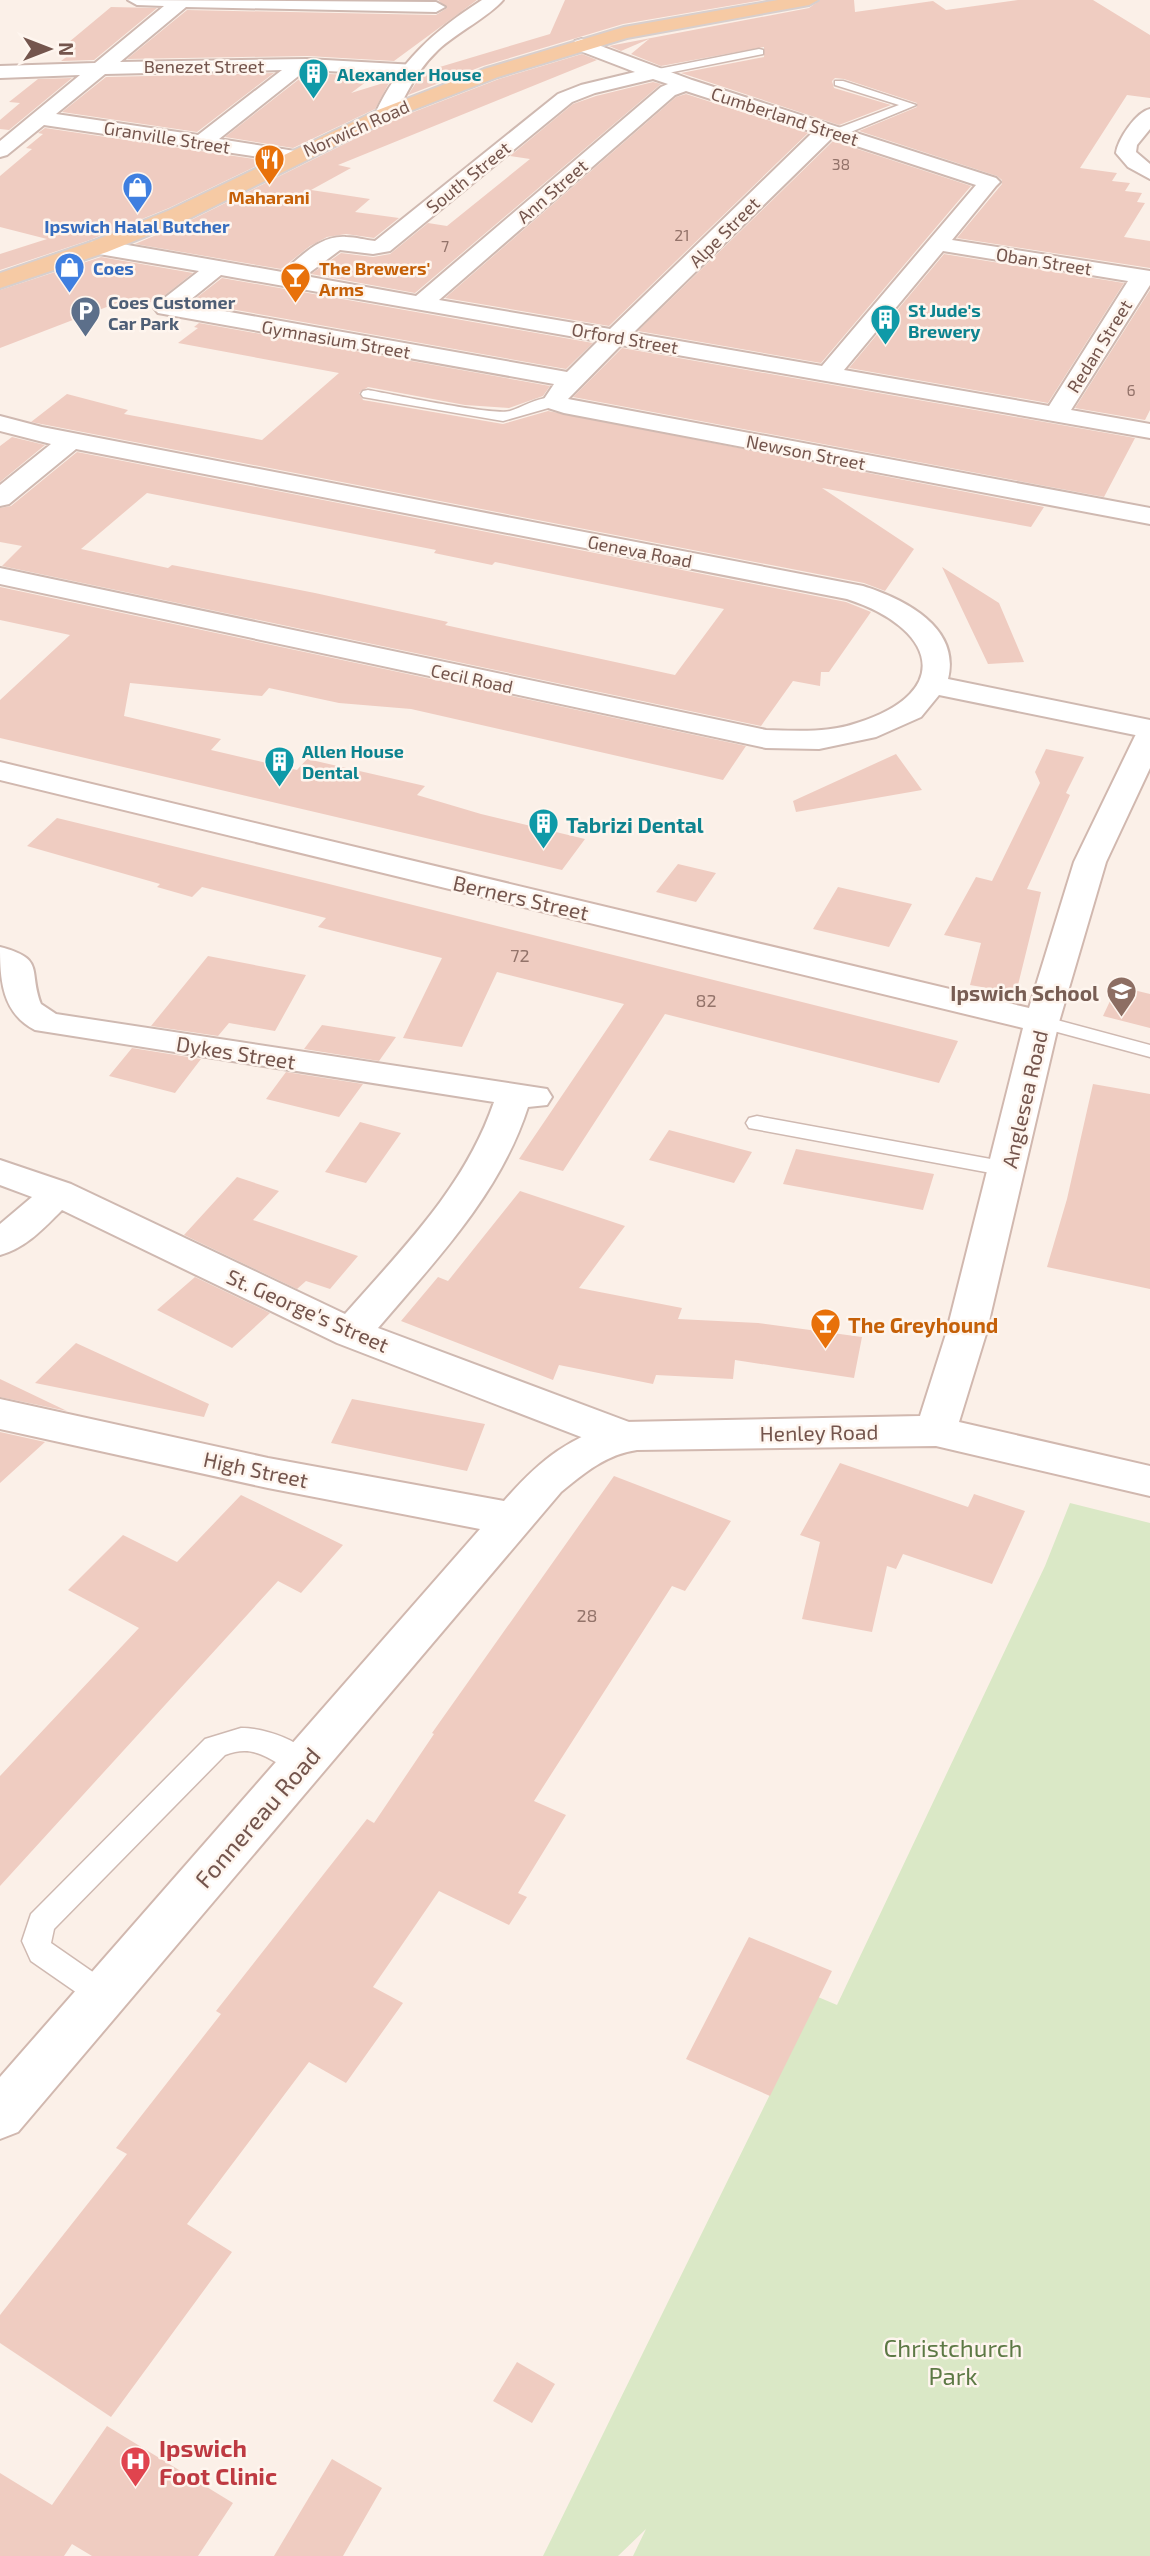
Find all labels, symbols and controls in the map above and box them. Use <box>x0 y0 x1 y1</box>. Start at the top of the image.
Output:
north arrow <box>14 14 84 84</box>
text: N <box>55 42 78 56</box>
street label: Benezet Street <box>144 55 264 77</box>
building icon: Alexander House <box>297 57 331 101</box>
place label: Alexander House <box>337 63 482 85</box>
street label: Cumberland Street <box>709 82 862 150</box>
street label: Norwich Road <box>299 95 413 161</box>
street label: Granville Street <box>102 116 232 158</box>
street label: South Street <box>421 136 515 218</box>
restaurant icon: Maharani <box>252 142 286 186</box>
street label: Ann Street <box>512 154 592 228</box>
house number: 38 <box>832 154 850 173</box>
shop icon: Ipswich Halal Butcher <box>120 171 154 215</box>
place label: Maharani <box>228 186 310 208</box>
street label: Alpe Street <box>684 192 764 272</box>
place label: Ipswich Halal Butcher <box>44 215 230 237</box>
house number: 21 <box>674 225 690 244</box>
house number: 7 <box>441 236 449 255</box>
street label: Oban Street <box>995 243 1094 279</box>
shop icon: Coes <box>53 251 87 295</box>
place label: Coes <box>93 257 134 279</box>
place label: The Brewers' Arms <box>319 257 430 300</box>
bar icon: The Brewers' Arms <box>279 261 313 305</box>
place label: Coes Customer Car Park <box>108 291 236 334</box>
parking icon: Coes Customer Car Park <box>68 295 102 339</box>
street label: Redan Street <box>1062 295 1136 397</box>
place label: St Jude's Brewery <box>908 299 981 342</box>
building icon: St Jude's Brewery <box>868 303 902 347</box>
street label: Gymnasium Street <box>260 315 412 363</box>
street label: Orford Street <box>570 318 680 358</box>
house number: 6 <box>1126 380 1136 399</box>
street label: Newson Street <box>744 430 868 474</box>
street label: Geneva Road <box>586 530 694 572</box>
street label: Cecil Road <box>429 659 515 697</box>
place label: Allen House Dental <box>302 740 404 783</box>
building icon: Allen House Dental <box>262 744 296 788</box>
building icon: Tabrizi Dental <box>526 807 560 851</box>
place label: Tabrizi Dental <box>566 812 704 837</box>
street label: Berners Street <box>451 869 591 925</box>
house number: 72 <box>510 944 530 966</box>
school or university icon: Ipswich School <box>1105 975 1139 1019</box>
place label: Ipswich School <box>950 980 1099 1005</box>
house number: 82 <box>695 989 717 1011</box>
street label: Anglesea Road <box>996 1027 1052 1171</box>
street label: Dykes Street <box>175 1030 297 1074</box>
street label: St. George's Street <box>223 1263 393 1357</box>
bar icon: The Greyhound <box>808 1307 842 1351</box>
place label: The Greyhound <box>848 1312 998 1338</box>
street label: Henley Road <box>759 1418 879 1446</box>
street label: High Street <box>201 1446 311 1492</box>
house number: 28 <box>576 1604 598 1626</box>
street label: Fonnereau Road <box>188 1741 326 1893</box>
park label: Christchurch Park <box>884 2333 1022 2390</box>
place label: Ipswich Foot Clinic <box>159 2433 277 2490</box>
hospital icon: Ipswich Foot Clinic <box>119 2444 153 2488</box>

